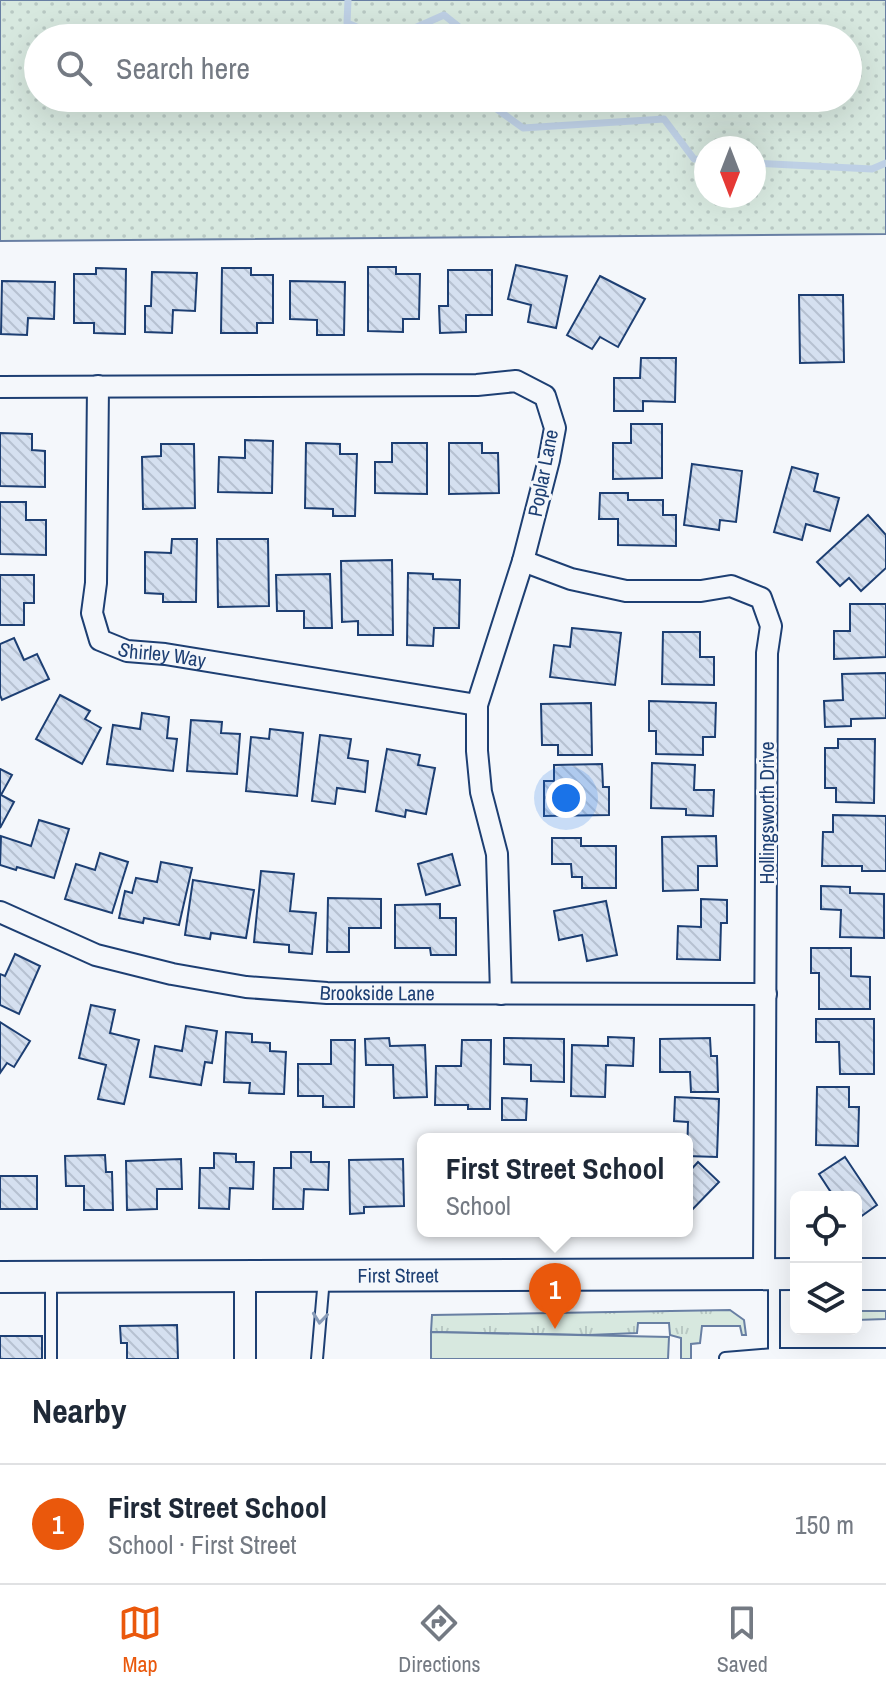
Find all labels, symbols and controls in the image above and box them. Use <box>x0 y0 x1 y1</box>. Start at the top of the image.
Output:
search box <box>24 24 862 112</box>
icon: search <box>52 46 96 90</box>
text: Search here <box>116 48 250 88</box>
north arrow <box>694 136 766 208</box>
street label: Poplar Lane <box>521 427 564 519</box>
street label: Shirley Way <box>114 635 209 674</box>
street label: Hollingsworth Drive <box>753 741 780 885</box>
your location <box>546 778 586 818</box>
street label: Brookside Lane <box>319 978 435 1006</box>
popup <box>417 1133 693 1237</box>
text: First Street School <box>446 1148 664 1188</box>
text: School <box>446 1188 511 1223</box>
map controls <box>790 1191 862 1335</box>
button: locate <box>790 1191 862 1263</box>
street label: First Street <box>357 1261 439 1289</box>
pin: 1 <box>529 1263 581 1329</box>
button: layers <box>790 1263 862 1335</box>
one-way arrow <box>311 1311 328 1324</box>
text: Nearby <box>32 1388 127 1434</box>
text: First Street School <box>108 1487 327 1527</box>
text: 1 <box>52 1507 64 1542</box>
text: 150 m <box>795 1507 854 1542</box>
text: School · First Street <box>108 1527 296 1562</box>
tab: Map <box>118 1601 162 1679</box>
tab: Directions <box>398 1601 481 1679</box>
tab: Saved <box>717 1601 768 1679</box>

